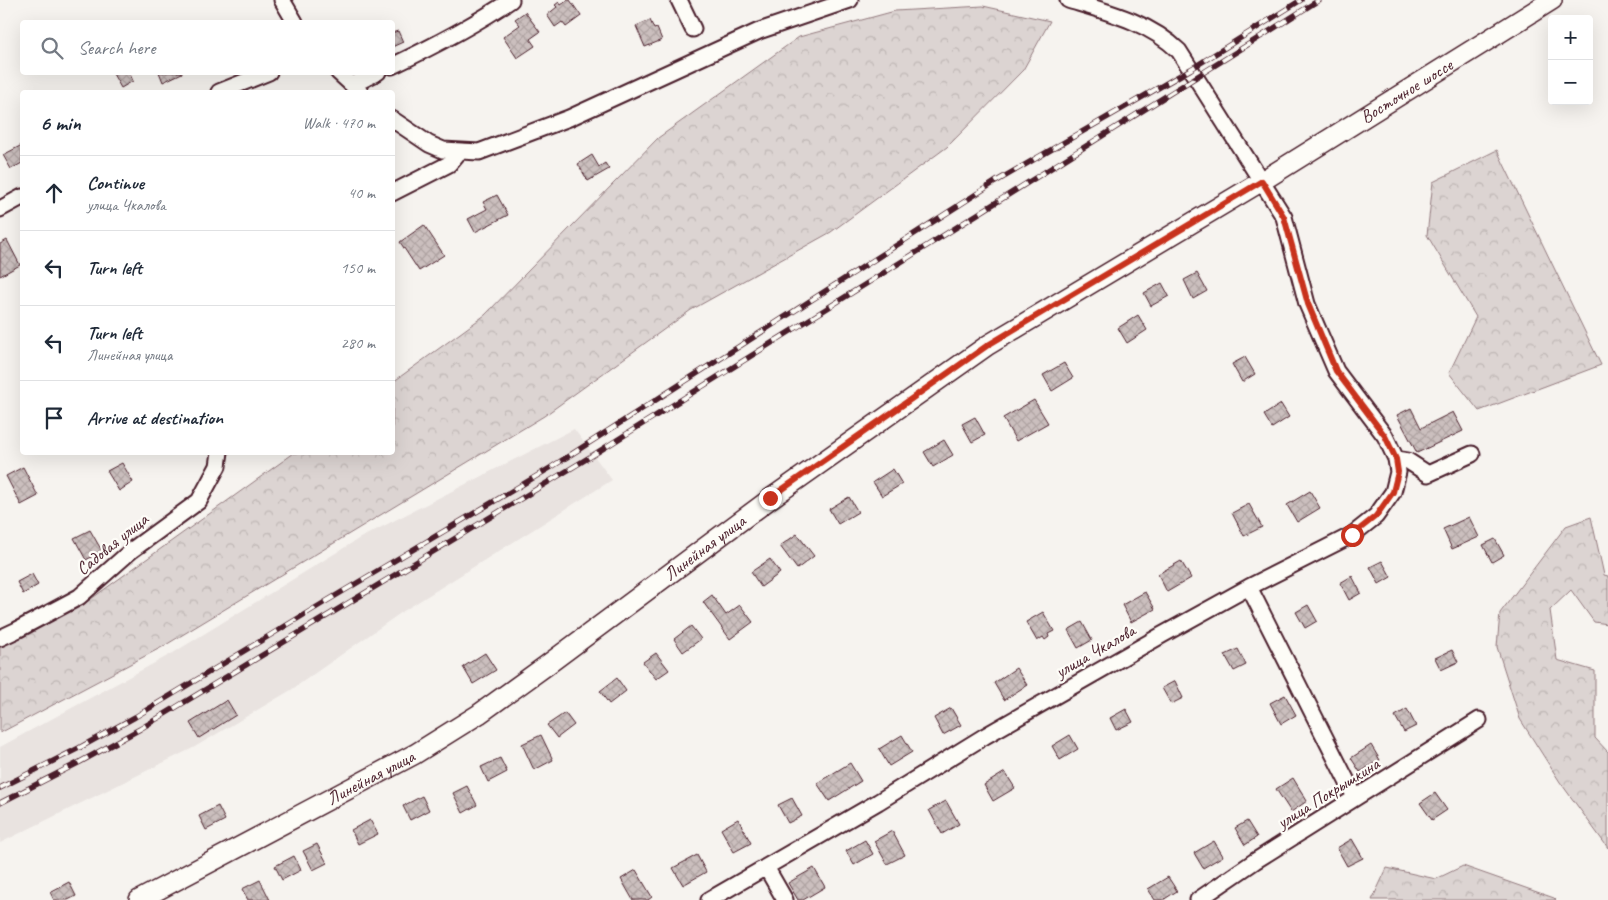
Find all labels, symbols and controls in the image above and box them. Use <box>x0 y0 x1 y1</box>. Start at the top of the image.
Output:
map controls <box>1548 15 1593 105</box>
button: + <box>1548 15 1593 60</box>
search box <box>20 20 395 75</box>
icon: search <box>38 34 66 62</box>
text: Search here <box>78 36 155 60</box>
street label: Восточное шоссе <box>1356 53 1458 128</box>
button: − <box>1548 60 1593 105</box>
text: 6 min <box>40 110 81 136</box>
text: Walk · 470 m <box>303 113 375 133</box>
text: Continue <box>87 171 144 195</box>
icon: ahead <box>40 179 68 207</box>
text: 40 m <box>348 183 375 203</box>
text: улица Чкалова <box>87 195 166 215</box>
icon: left <box>40 254 68 282</box>
text: Turn left <box>87 256 142 280</box>
text: 150 m <box>341 258 375 278</box>
text: Turn left <box>87 321 142 345</box>
icon: left <box>40 329 68 357</box>
text: 280 m <box>341 333 375 353</box>
text: Линейная улица <box>87 345 172 365</box>
icon: arrive <box>40 404 68 432</box>
text: Arrive at destination <box>87 406 223 430</box>
route end <box>759 487 782 510</box>
street label: Садовая улица <box>72 508 153 580</box>
street label: Линейная улица <box>659 509 751 585</box>
route start <box>1341 524 1364 547</box>
street label: улица Чкалова <box>1050 619 1140 683</box>
street label: Линейная улица <box>323 744 420 810</box>
street label: улица Покрышкина <box>1272 752 1385 834</box>

